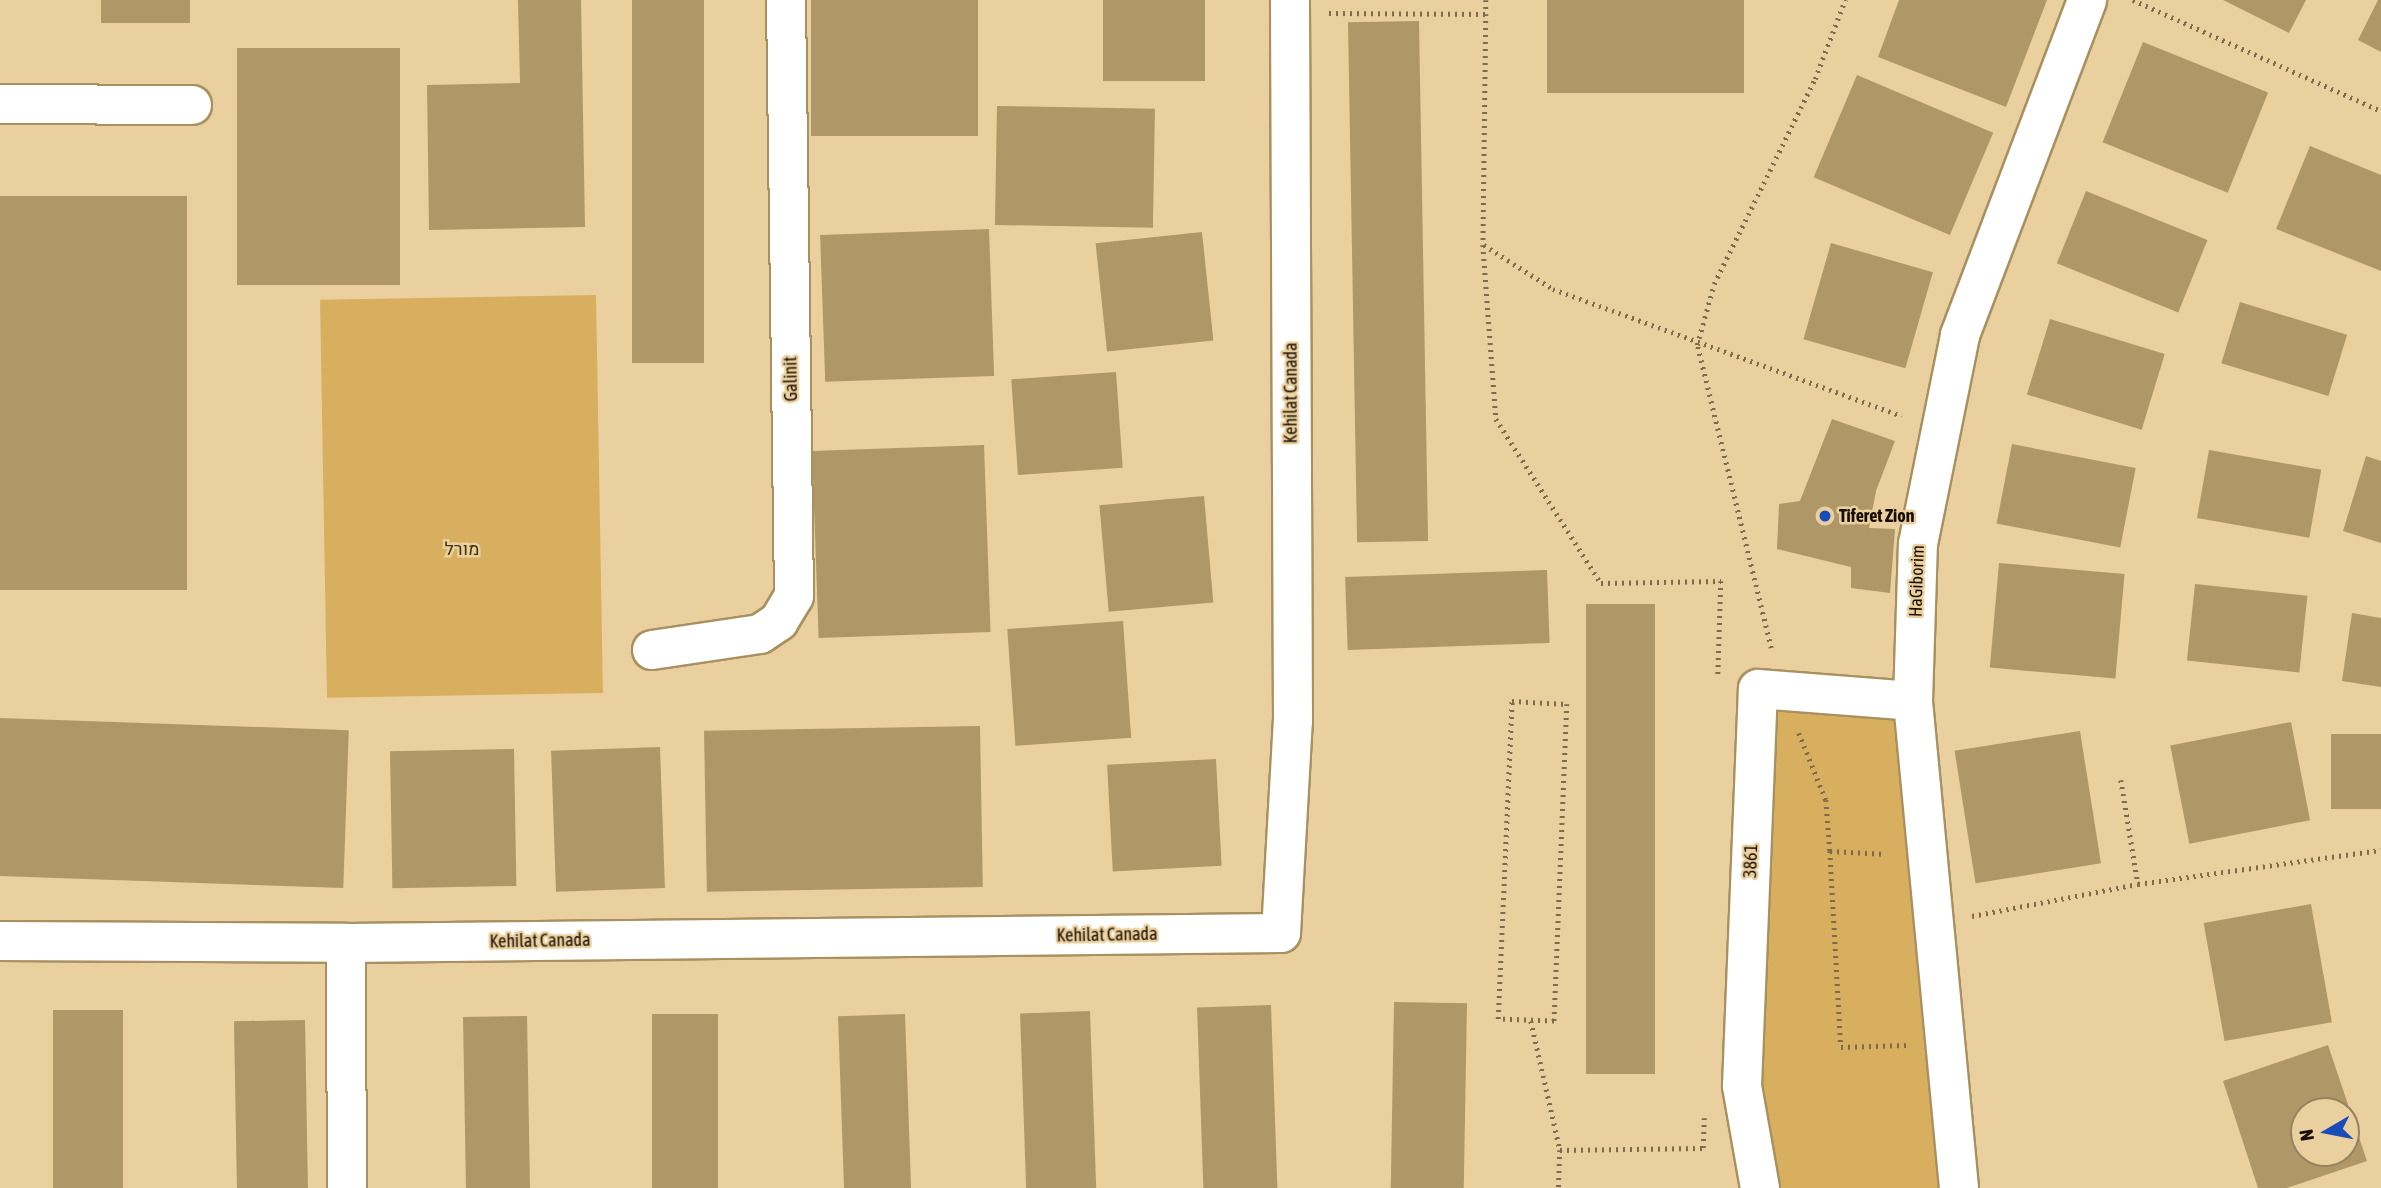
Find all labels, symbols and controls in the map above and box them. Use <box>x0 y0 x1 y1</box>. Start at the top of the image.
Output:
street label: Kehilat Canada <box>1280 343 1302 443</box>
street label: Galinit <box>780 356 802 402</box>
place label: Tiferet Zion <box>1839 505 1914 527</box>
marker: Tiferet Zion <box>1817 508 1833 524</box>
park label: מורל <box>445 538 479 560</box>
street label: HaGiborim <box>1905 545 1929 617</box>
street label: 3861 <box>1740 844 1762 878</box>
street label: Kehilat Canada <box>1056 923 1158 947</box>
street label: Kehilat Canada <box>489 929 591 953</box>
north arrow <box>2290 1097 2360 1167</box>
text: N <box>2294 1128 2318 1143</box>

